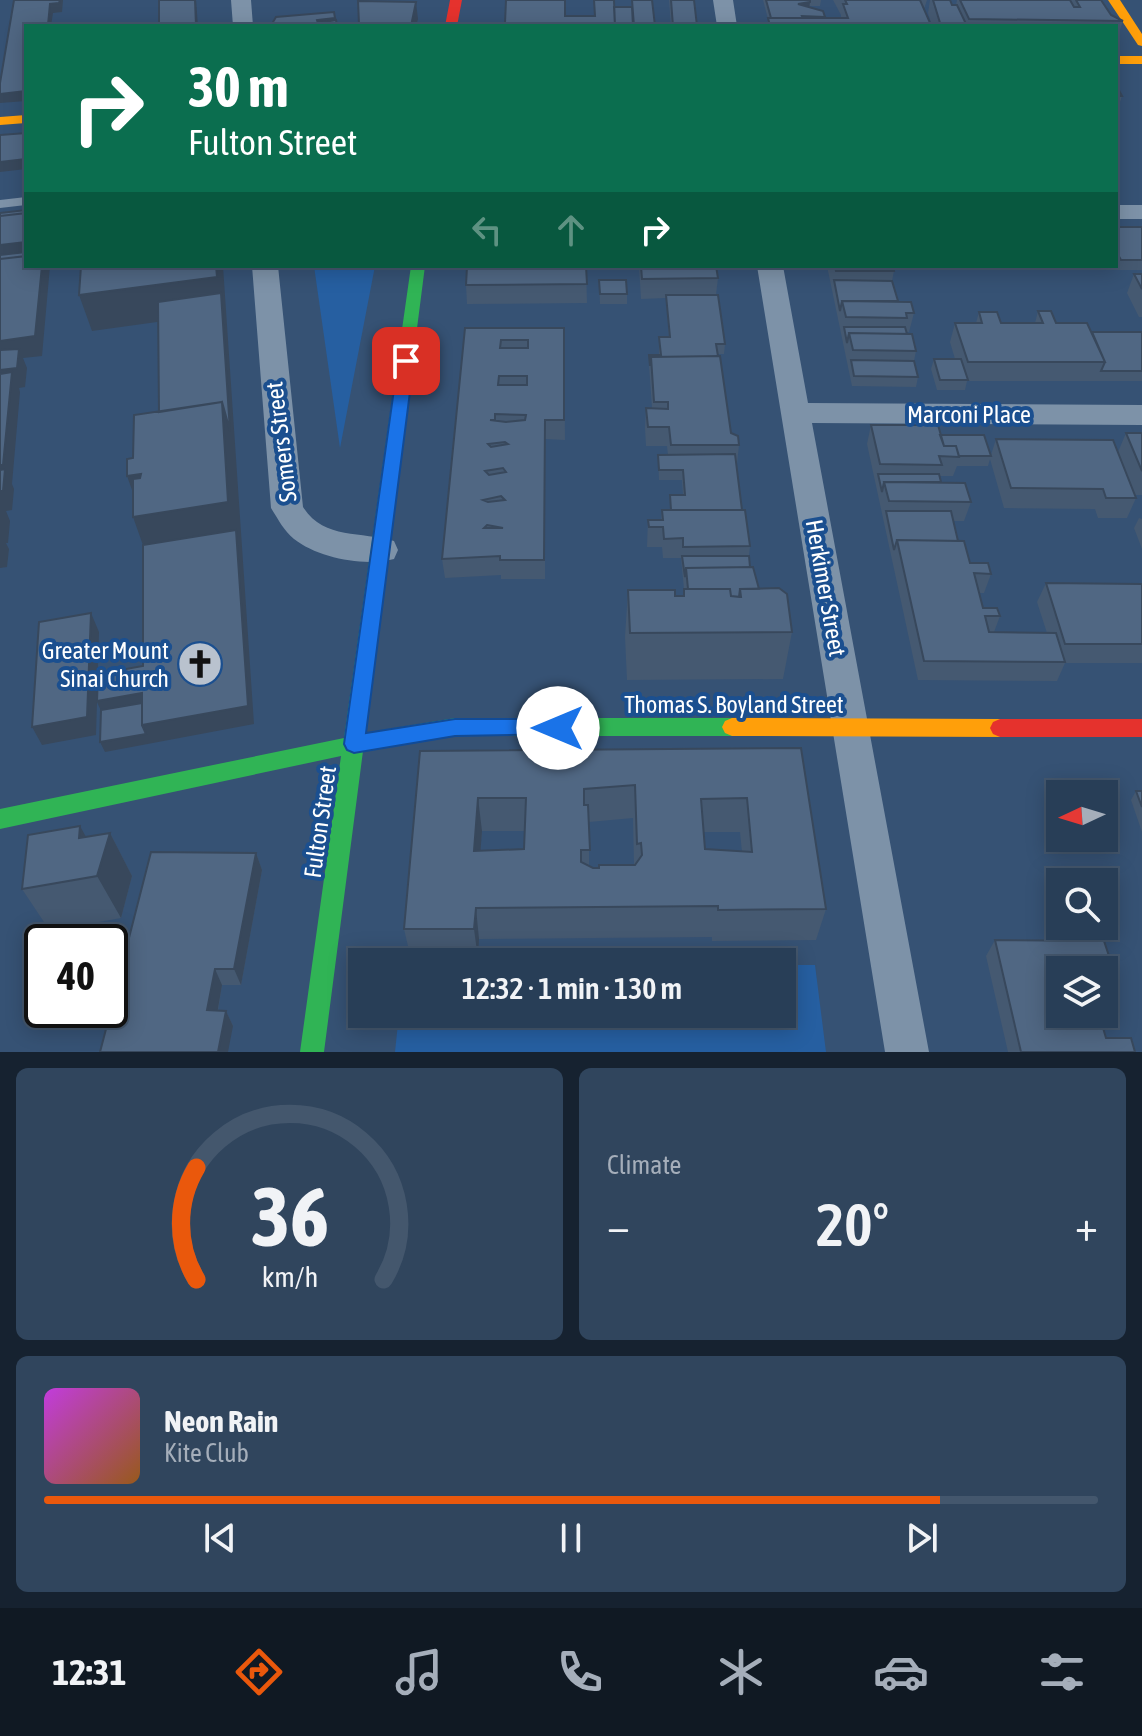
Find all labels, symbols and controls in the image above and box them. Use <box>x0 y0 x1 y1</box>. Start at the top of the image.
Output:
text: 30 m <box>188 55 289 119</box>
icon: right <box>56 56 160 160</box>
text: Fulton Street <box>188 121 357 163</box>
icon: left <box>465 208 509 252</box>
icon: ahead <box>549 208 593 252</box>
icon: right <box>633 208 677 252</box>
pin <box>372 327 440 395</box>
icon: arrive <box>384 339 428 383</box>
street label: Somers Street <box>260 380 302 504</box>
street label: Marconi Place <box>907 401 1031 428</box>
street label: Herkimer Street <box>801 517 851 659</box>
place label: Greater Mount Sinai Church <box>42 637 169 692</box>
church icon: Greater Mount Sinai Church <box>176 640 224 688</box>
position arrow <box>516 686 600 770</box>
street label: Thomas S. Boyland Street <box>624 691 844 718</box>
street label: Fulton Street <box>299 764 341 880</box>
north arrow <box>1046 780 1118 852</box>
map controls <box>1046 780 1118 1028</box>
button: search <box>1046 868 1118 940</box>
speed limit sign: 40 <box>24 924 128 1028</box>
button: layers <box>1046 956 1118 1028</box>
text: 12:32 · 1 min · 130 m <box>462 971 682 1005</box>
text: Climate <box>607 1150 681 1180</box>
text: 36 <box>250 1168 329 1264</box>
text: 20° <box>816 1190 889 1259</box>
text: − <box>607 1200 630 1250</box>
text: + <box>1075 1200 1098 1250</box>
text: km/h <box>261 1260 318 1293</box>
text: Neon Rain <box>164 1404 278 1438</box>
text: Kite Club <box>164 1438 249 1468</box>
icon: previous <box>198 1516 242 1560</box>
icon: pause <box>549 1516 593 1560</box>
icon: next <box>900 1516 944 1560</box>
icon: directions <box>231 1644 287 1700</box>
icon: music <box>391 1644 447 1700</box>
icon: phone <box>552 1644 608 1700</box>
icon: climate <box>713 1644 769 1700</box>
icon: car <box>873 1644 929 1700</box>
icon: filters <box>1034 1644 1090 1700</box>
text: 12:31 <box>52 1651 126 1693</box>

